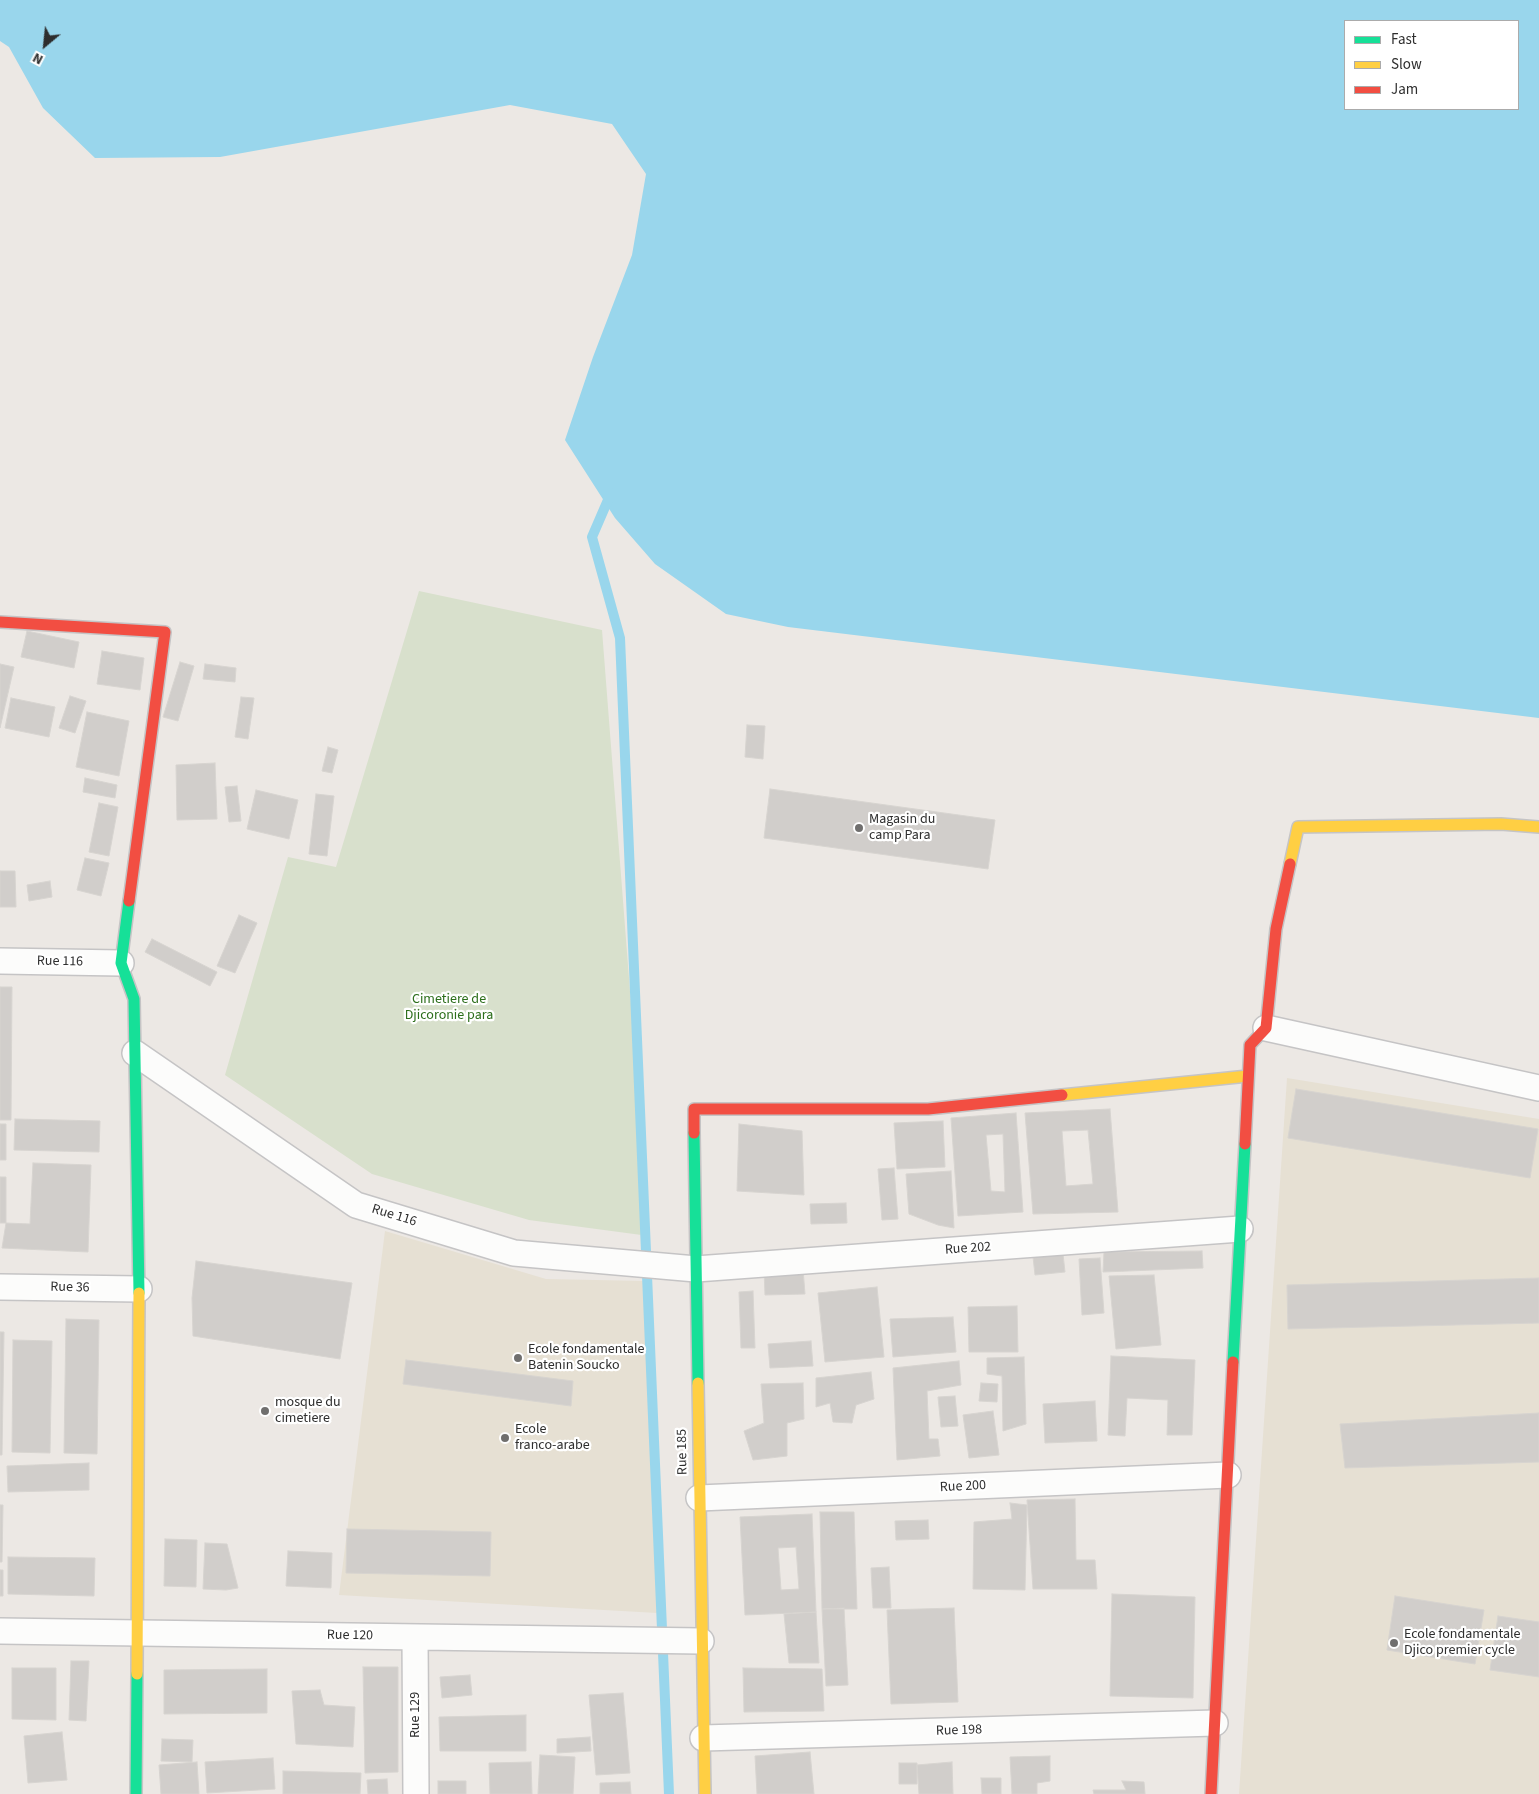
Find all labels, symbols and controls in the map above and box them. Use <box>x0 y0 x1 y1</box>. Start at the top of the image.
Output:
north arrow <box>20 20 70 70</box>
legend <box>1344 20 1519 110</box>
text: Fast <box>1391 29 1417 50</box>
text: N <box>29 47 47 69</box>
text: Slow <box>1391 54 1422 75</box>
text: Jam <box>1391 79 1418 100</box>
place label: Magasin du camp Para <box>869 812 935 844</box>
marker: Magasin du camp Para <box>853 822 865 834</box>
street label: Rue 116 <box>37 953 83 971</box>
park label: Cimetiere de Djicoronie para <box>405 992 493 1024</box>
street label: Rue 116 <box>369 1201 419 1231</box>
street label: Rue 202 <box>944 1239 992 1259</box>
street label: Rue 36 <box>50 1279 90 1297</box>
place label: Ecole fondamentale Batenin Soucko <box>528 1342 644 1374</box>
marker: Ecole fondamentale Batenin Soucko <box>512 1352 524 1364</box>
place label: mosque du cimetiere <box>275 1395 341 1428</box>
marker: mosque du cimetiere <box>259 1405 271 1417</box>
place label: Ecole franco-arabe <box>515 1422 590 1454</box>
street label: Rue 185 <box>674 1429 692 1475</box>
marker: Ecole franco-arabe <box>499 1432 511 1444</box>
street label: Rue 200 <box>939 1477 987 1497</box>
street label: Rue 120 <box>327 1627 373 1645</box>
place label: Ecole fondamentale Djico premier cycle <box>1404 1627 1520 1660</box>
marker: Ecole fondamentale Djico premier cycle <box>1388 1637 1400 1649</box>
street label: Rue 129 <box>408 1692 424 1738</box>
street label: Rue 198 <box>936 1722 982 1740</box>

